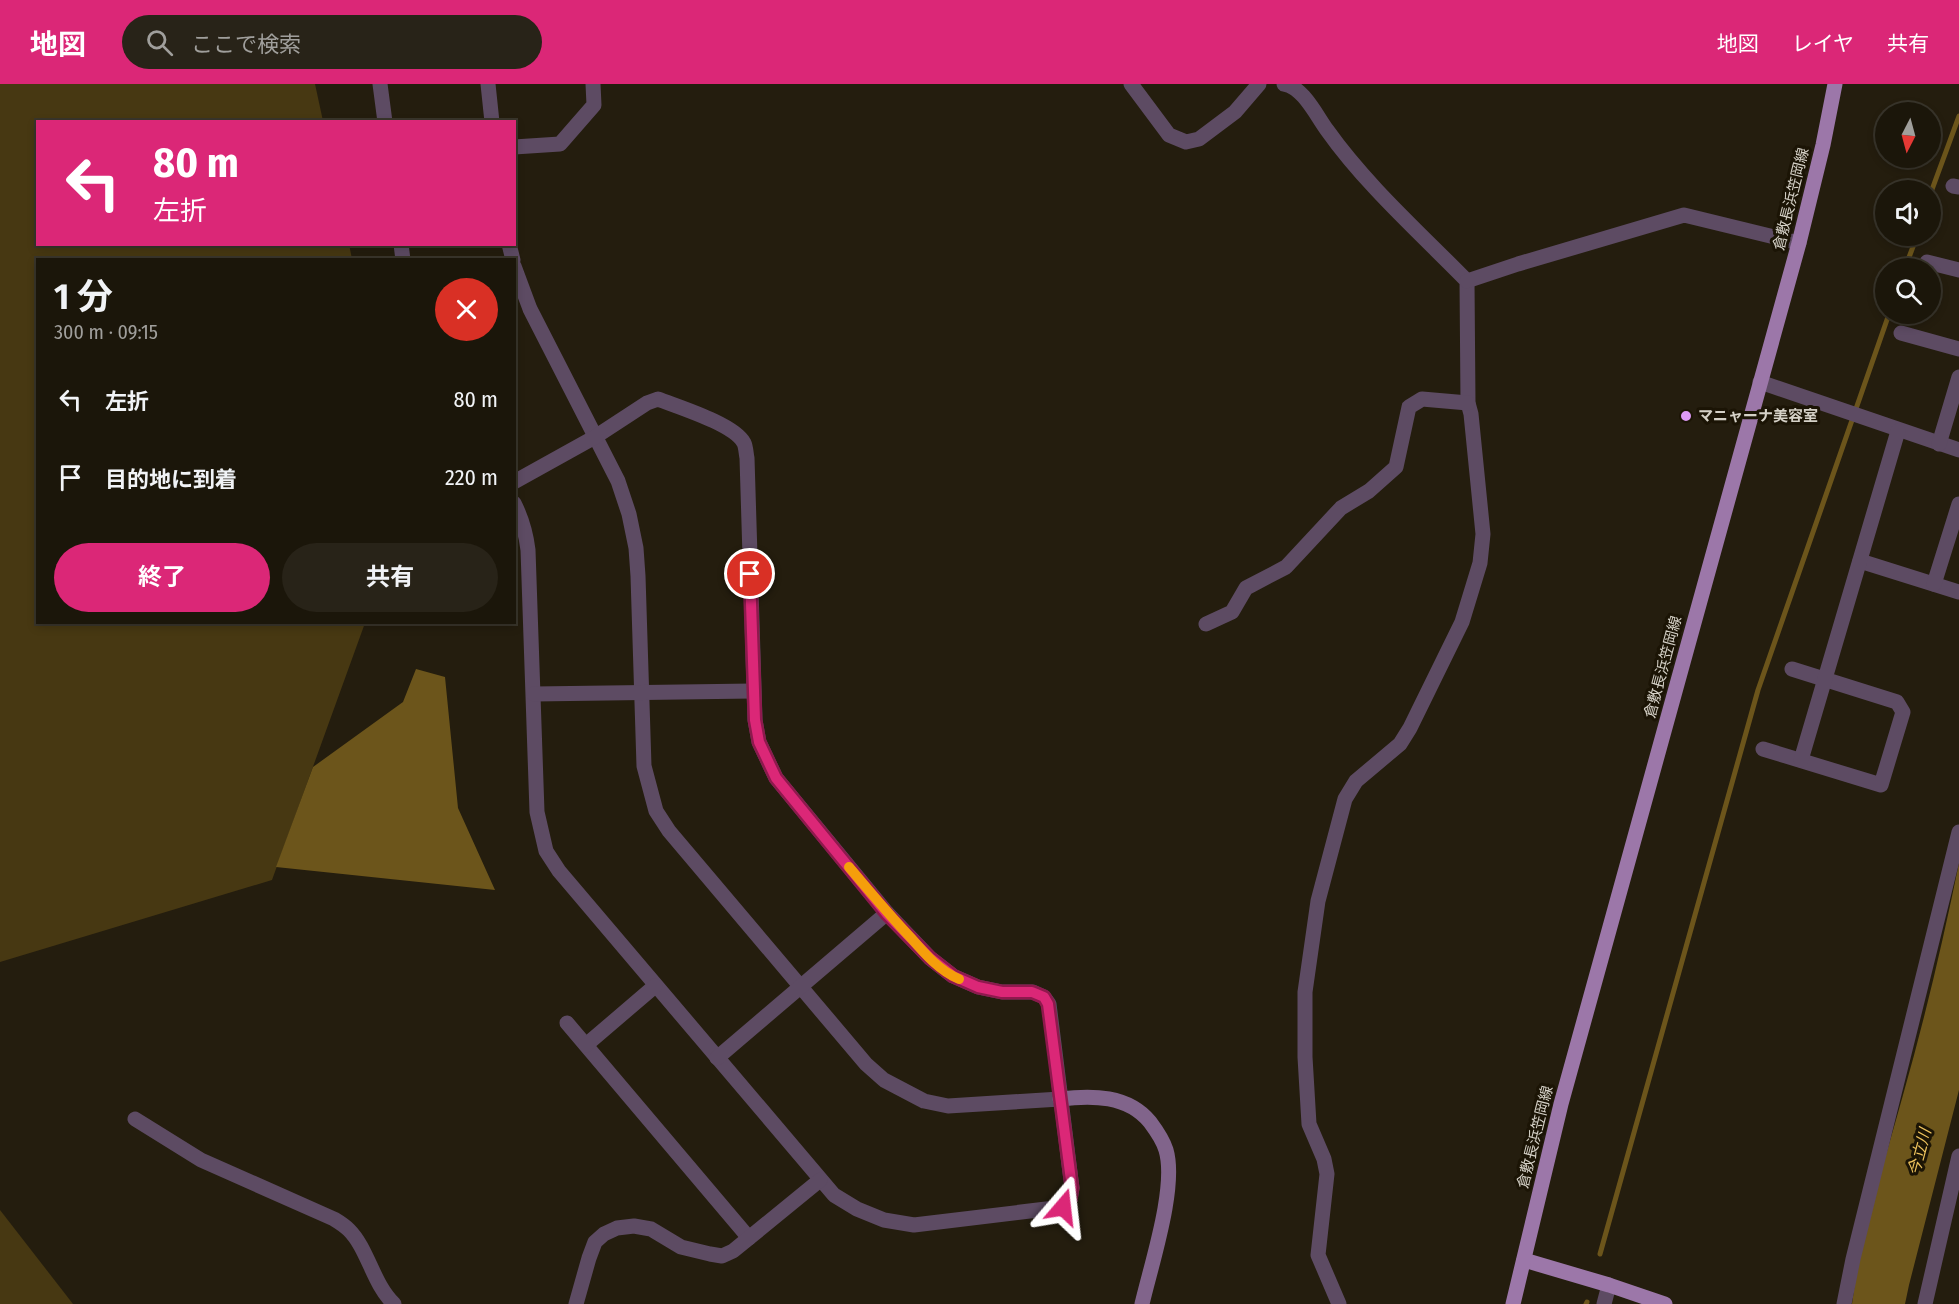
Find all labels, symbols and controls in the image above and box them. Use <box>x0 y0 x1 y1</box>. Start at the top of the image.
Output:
search box <box>122 15 542 69</box>
icon: search <box>143 26 176 59</box>
text: 地図 <box>30 28 86 61</box>
text: ここで検索 <box>191 31 301 58</box>
text: 地図 <box>1717 31 1759 57</box>
text: レイヤ <box>1792 31 1854 57</box>
text: 共有 <box>1887 31 1929 57</box>
north arrow <box>1875 102 1941 168</box>
map controls <box>1875 102 1941 324</box>
text: 80 m <box>153 138 239 188</box>
icon: left <box>54 144 132 222</box>
street label: 倉敷長浜笠岡線 <box>1770 146 1812 252</box>
button: sound <box>1875 180 1941 246</box>
text: 左折 <box>153 195 207 227</box>
button: search <box>1875 258 1941 324</box>
text: 1 分 <box>54 275 113 319</box>
button: close <box>435 278 498 341</box>
text: 300 m · 09:15 <box>54 320 158 344</box>
icon: left <box>54 383 87 416</box>
text: 80 m <box>453 386 498 413</box>
text: 左折 <box>105 388 149 415</box>
place label: マニャーナ美容室 <box>1698 407 1818 425</box>
marker: マニャーナ美容室 <box>1679 409 1693 423</box>
icon: arrive <box>54 461 87 494</box>
text: 220 m <box>445 464 498 491</box>
text: 目的地に到着 <box>105 466 237 493</box>
button: 終了 <box>54 543 270 612</box>
button: 共有 <box>282 543 498 612</box>
pin <box>724 548 775 599</box>
icon: arrive <box>733 557 766 590</box>
street label: 倉敷長浜笠岡線 <box>1641 614 1685 720</box>
street label: 倉敷長浜笠岡線 <box>1514 1084 1556 1190</box>
water label: 今立川 <box>1904 1125 1935 1178</box>
position arrow <box>1031 1175 1095 1239</box>

